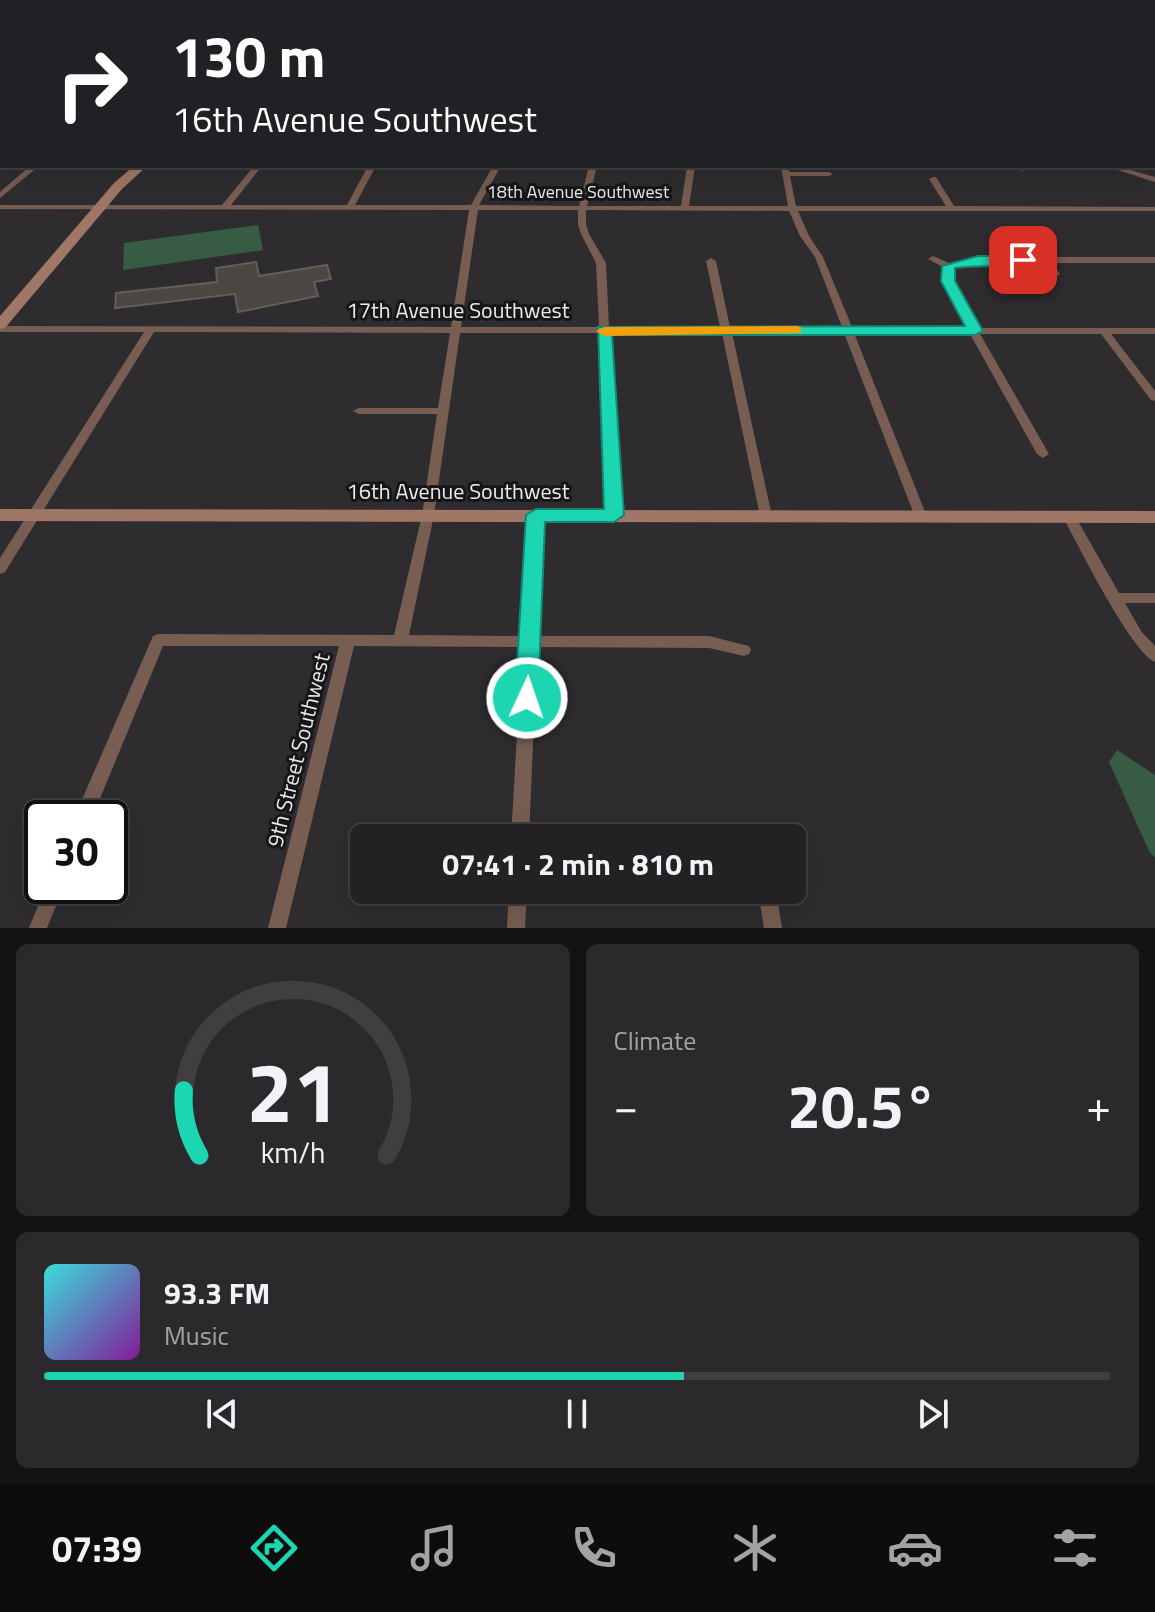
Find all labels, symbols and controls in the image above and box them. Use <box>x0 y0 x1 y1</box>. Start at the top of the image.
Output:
text: 130 m <box>172 14 325 99</box>
icon: right <box>40 32 144 136</box>
text: 16th Avenue Southwest <box>172 91 537 146</box>
street label: 18th Avenue Southwest <box>487 178 670 205</box>
pin <box>989 226 1057 294</box>
icon: arrive <box>1001 238 1045 282</box>
street label: 17th Avenue Southwest <box>346 293 570 327</box>
street label: 16th Avenue Southwest <box>346 474 570 508</box>
street label: 9th Street Southwest <box>257 649 339 850</box>
position arrow <box>485 656 569 740</box>
speed limit sign: 30 <box>24 800 128 904</box>
text: 07:41 · 2 min · 810 m <box>442 841 714 887</box>
text: Climate <box>614 1021 696 1060</box>
text: 21 <box>246 1028 339 1154</box>
text: 20.5° <box>787 1060 937 1151</box>
text: − <box>614 1072 638 1139</box>
text: + <box>1086 1072 1111 1139</box>
text: km/h <box>260 1131 325 1174</box>
text: 93.3 FM <box>164 1270 270 1316</box>
text: Music <box>164 1316 229 1355</box>
icon: previous <box>200 1392 244 1436</box>
icon: pause <box>555 1392 599 1436</box>
icon: next <box>911 1392 955 1436</box>
icon: directions <box>246 1520 302 1576</box>
icon: music <box>406 1520 462 1576</box>
icon: phone <box>566 1520 622 1576</box>
icon: climate <box>727 1520 783 1576</box>
icon: car <box>887 1520 943 1576</box>
icon: filters <box>1047 1520 1103 1576</box>
text: 07:39 <box>52 1521 142 1576</box>

